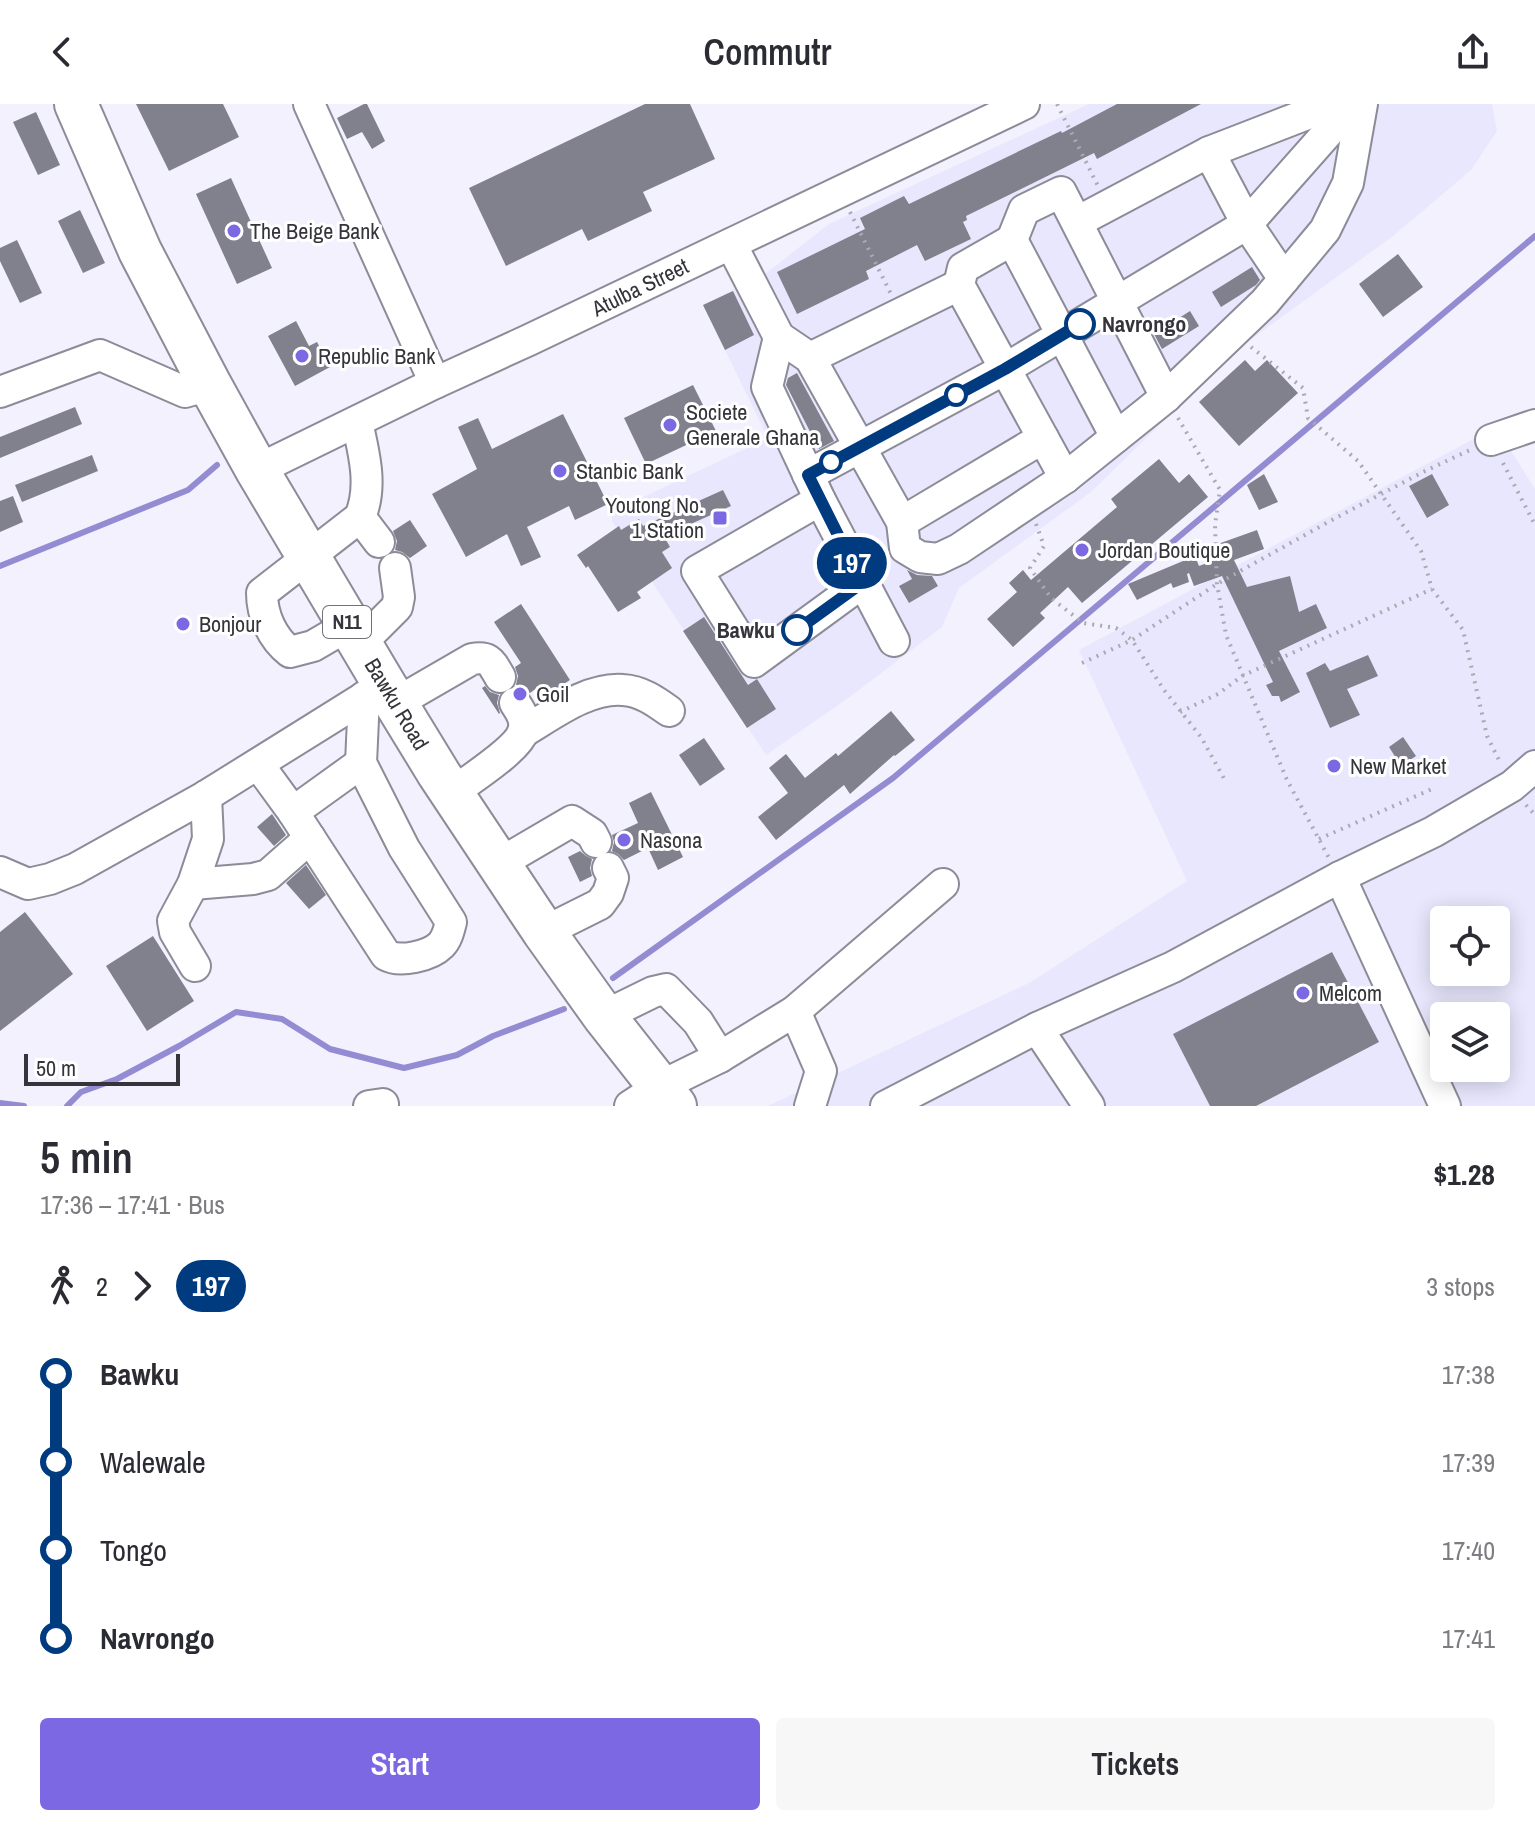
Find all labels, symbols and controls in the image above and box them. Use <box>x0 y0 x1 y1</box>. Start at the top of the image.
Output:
text: Commutr <box>704 28 831 76</box>
icon: back <box>40 30 84 74</box>
icon: share <box>1451 30 1495 74</box>
place label: The Beige Bank <box>250 216 380 246</box>
marker: The Beige Bank <box>225 222 243 240</box>
street label: Atulba Street <box>586 251 693 324</box>
marker: Navrongo <box>1065 309 1095 339</box>
place label: Navrongo <box>1102 309 1186 339</box>
place label: Republic Bank <box>318 341 436 371</box>
marker: Republic Bank <box>293 347 311 365</box>
unlabelled marker <box>945 384 967 406</box>
place label: Societe Generale Ghana <box>686 397 819 452</box>
marker: Societe Generale Ghana <box>661 416 679 434</box>
unlabelled marker <box>820 451 842 473</box>
place label: Stanbic Bank <box>576 456 684 486</box>
marker: Stanbic Bank <box>551 462 569 480</box>
place label: Youtong No. 1 Station <box>605 490 704 545</box>
marker: Youtong No. 1 Station <box>711 509 729 527</box>
place label: Jordan Boutique <box>1098 535 1230 565</box>
line badge: 197 <box>806 537 898 589</box>
marker: Jordan Boutique <box>1073 541 1091 559</box>
text: 197 <box>833 544 871 582</box>
road number: N11 <box>323 606 371 638</box>
place label: Bonjour <box>199 609 261 639</box>
marker: Bonjour <box>174 615 192 633</box>
place label: Bawku <box>717 615 775 645</box>
marker: Bawku <box>782 615 812 645</box>
street label: Bawku Road <box>358 652 436 756</box>
place label: Goil <box>536 679 569 709</box>
marker: Goil <box>511 685 529 703</box>
place label: New Market <box>1350 751 1446 781</box>
marker: New Market <box>1325 757 1343 775</box>
place label: Nasona <box>640 825 702 855</box>
marker: Nasona <box>615 831 633 849</box>
map controls <box>1430 906 1510 1082</box>
button: locate <box>1430 906 1510 986</box>
place label: Melcom <box>1319 978 1382 1008</box>
marker: Melcom <box>1294 984 1312 1002</box>
button: layers <box>1430 1002 1510 1082</box>
scale bar <box>24 1050 180 1086</box>
text: 50 m <box>36 1053 76 1083</box>
text: 5 min <box>40 1127 133 1187</box>
text: $1.28 <box>1433 1154 1495 1194</box>
text: 17:36 – 17:41 · Bus <box>40 1187 225 1222</box>
icon: walk <box>40 1264 84 1308</box>
icon: forward <box>120 1264 164 1308</box>
text: 197 <box>192 1267 230 1305</box>
text: 2 <box>96 1269 108 1304</box>
text: 3 stops <box>1426 1269 1495 1304</box>
text: Bawku <box>100 1354 179 1394</box>
text: 17:38 <box>1442 1357 1495 1392</box>
text: Walewale <box>100 1442 206 1482</box>
text: 17:39 <box>1442 1445 1495 1480</box>
text: Tongo <box>100 1530 167 1570</box>
text: 17:40 <box>1442 1533 1495 1568</box>
text: Navrongo <box>100 1618 215 1658</box>
text: 17:41 <box>1442 1621 1495 1656</box>
button: Start <box>40 1718 760 1810</box>
button: Tickets <box>776 1718 1495 1810</box>

